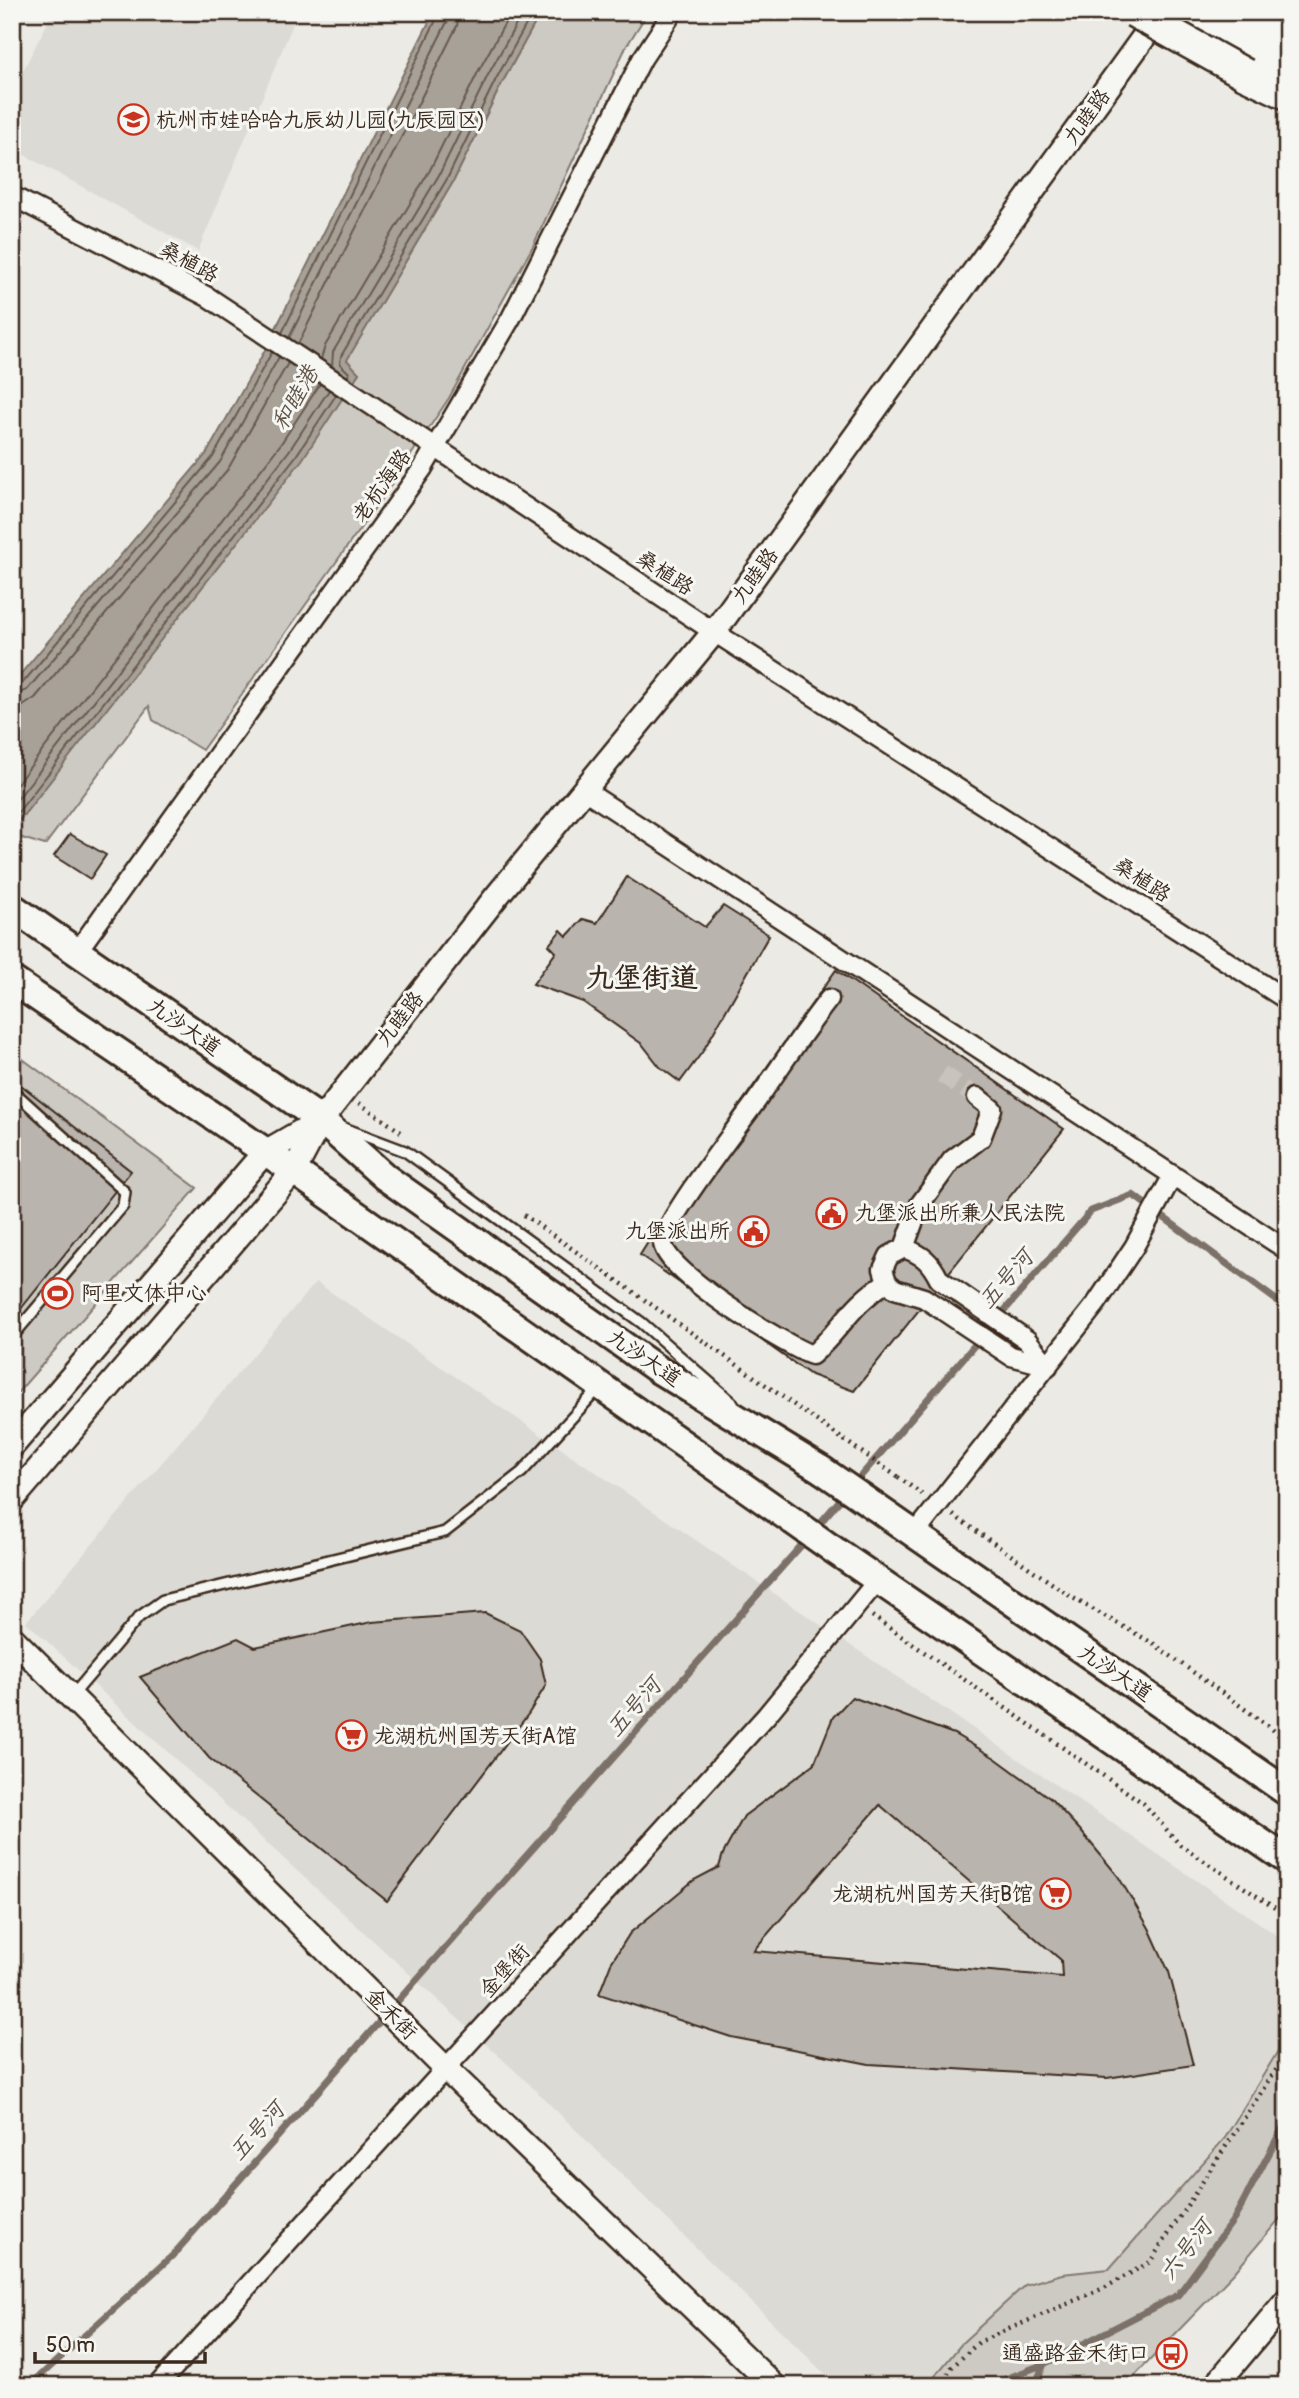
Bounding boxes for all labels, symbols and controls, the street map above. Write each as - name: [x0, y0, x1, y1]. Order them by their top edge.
- street label: 九睦路: [1058, 84, 1116, 150]
- school or university icon: 杭州市娃哈哈九辰幼儿园(九辰园区): [116, 103, 150, 137]
- place label: 杭州市娃哈哈九辰幼儿园(九辰园区): [156, 107, 485, 134]
- street label: 桑植路: [155, 235, 223, 289]
- water label: 和睦港: [265, 359, 326, 435]
- street label: 老杭海路: [347, 444, 417, 528]
- street label: 九睦路: [726, 543, 784, 609]
- street label: 桑植路: [631, 545, 699, 601]
- street label: 桑植路: [1108, 852, 1176, 908]
- district label: 九堡街道: [586, 961, 698, 996]
- street label: 九睦路: [370, 986, 430, 1052]
- street label: 九沙大道: [142, 992, 226, 1062]
- public building icon: 九堡派出所兼人民法院: [815, 1196, 849, 1230]
- place label: 九堡派出所兼人民法院: [855, 1200, 1065, 1227]
- public building icon: 九堡派出所: [736, 1214, 770, 1248]
- place label: 九堡派出所: [625, 1218, 730, 1245]
- water label: 五号河: [972, 1240, 1042, 1315]
- sports icon: 阿里文体中心: [41, 1276, 75, 1310]
- place label: 阿里文体中心: [81, 1280, 207, 1307]
- street label: 九沙大道: [602, 1323, 686, 1393]
- street label: 九沙大道: [1073, 1638, 1157, 1708]
- water label: 五号河: [600, 1668, 670, 1743]
- supermarket icon: 龙湖杭州国芳天街A馆: [334, 1719, 368, 1753]
- place label: 龙湖杭州国芳天街A馆: [374, 1723, 577, 1750]
- supermarket icon: 龙湖杭州国芳天街B馆: [1039, 1877, 1073, 1911]
- place label: 龙湖杭州国芳天街B馆: [832, 1881, 1033, 1908]
- street label: 金堡街: [474, 1939, 536, 2003]
- street label: 金禾街: [359, 1982, 423, 2046]
- water label: 五号河: [223, 2093, 294, 2166]
- water label: 六号河: [1153, 2211, 1221, 2286]
- scale bar: [35, 2321, 205, 2365]
- text: 50 m: [46, 2332, 95, 2359]
- bus stop icon: 通盛路金禾街口: [1155, 2336, 1189, 2370]
- place label: 通盛路金禾街口: [1002, 2340, 1149, 2367]

